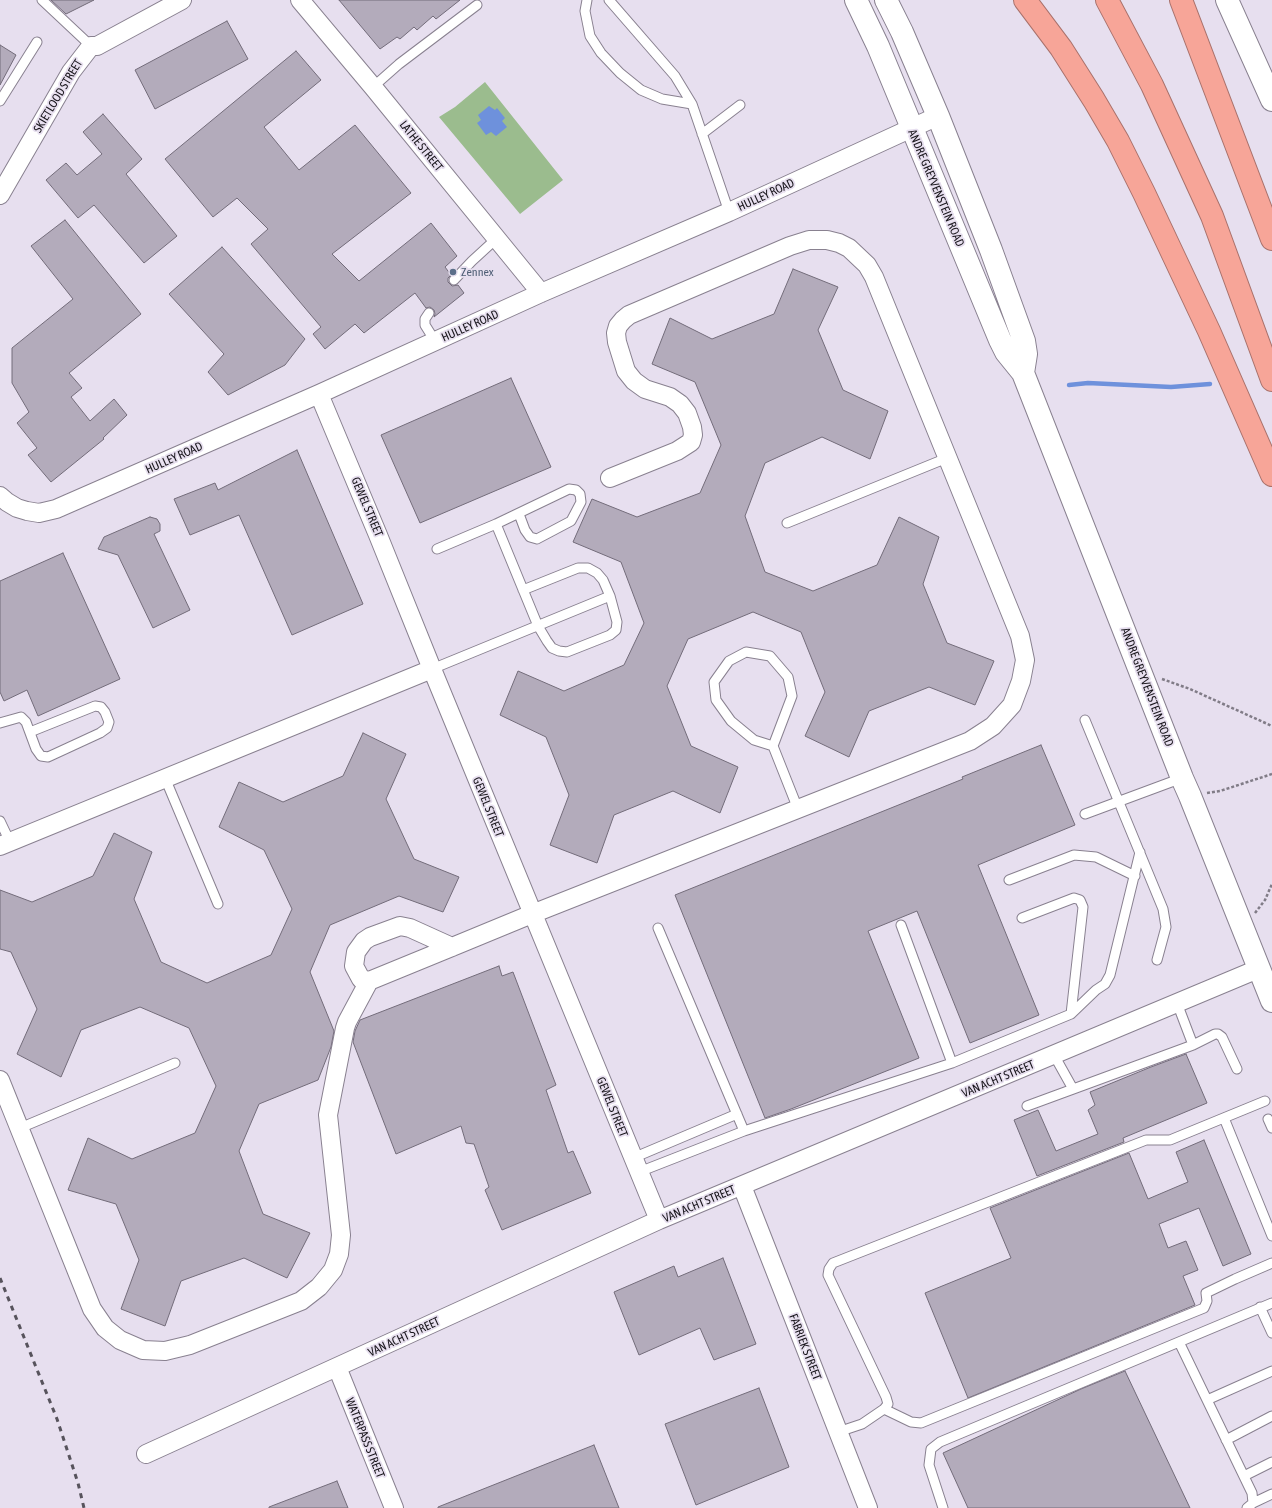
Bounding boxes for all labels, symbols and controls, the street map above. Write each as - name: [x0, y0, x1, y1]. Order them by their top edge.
- street label: SKIETLOOD STREET: [30, 57, 86, 135]
- street label: LATHE STREET: [396, 118, 446, 174]
- street label: ANDRE GREYVENSTEIN ROAD: [905, 127, 967, 249]
- street label: HULLEY ROAD: [735, 176, 797, 214]
- place label: Zennex: [461, 265, 494, 279]
- marker: Zennex: [448, 267, 458, 277]
- street label: HULLEY ROAD: [439, 307, 501, 345]
- street label: HULLEY ROAD: [143, 439, 205, 477]
- street label: GEWEL STREET: [348, 475, 386, 539]
- street label: ANDRE GREYVENSTEIN ROAD: [1118, 626, 1176, 748]
- street label: GEWEL STREET: [469, 775, 507, 839]
- street label: VAN ACHT STREET: [960, 1057, 1036, 1101]
- street label: GEWEL STREET: [593, 1075, 631, 1139]
- street label: VAN ACHT STREET: [661, 1182, 737, 1226]
- street label: FABRIEK STREET: [786, 1312, 824, 1382]
- street label: VAN ACHT STREET: [366, 1314, 442, 1360]
- street label: WATERPASS STREET: [342, 1396, 388, 1480]

